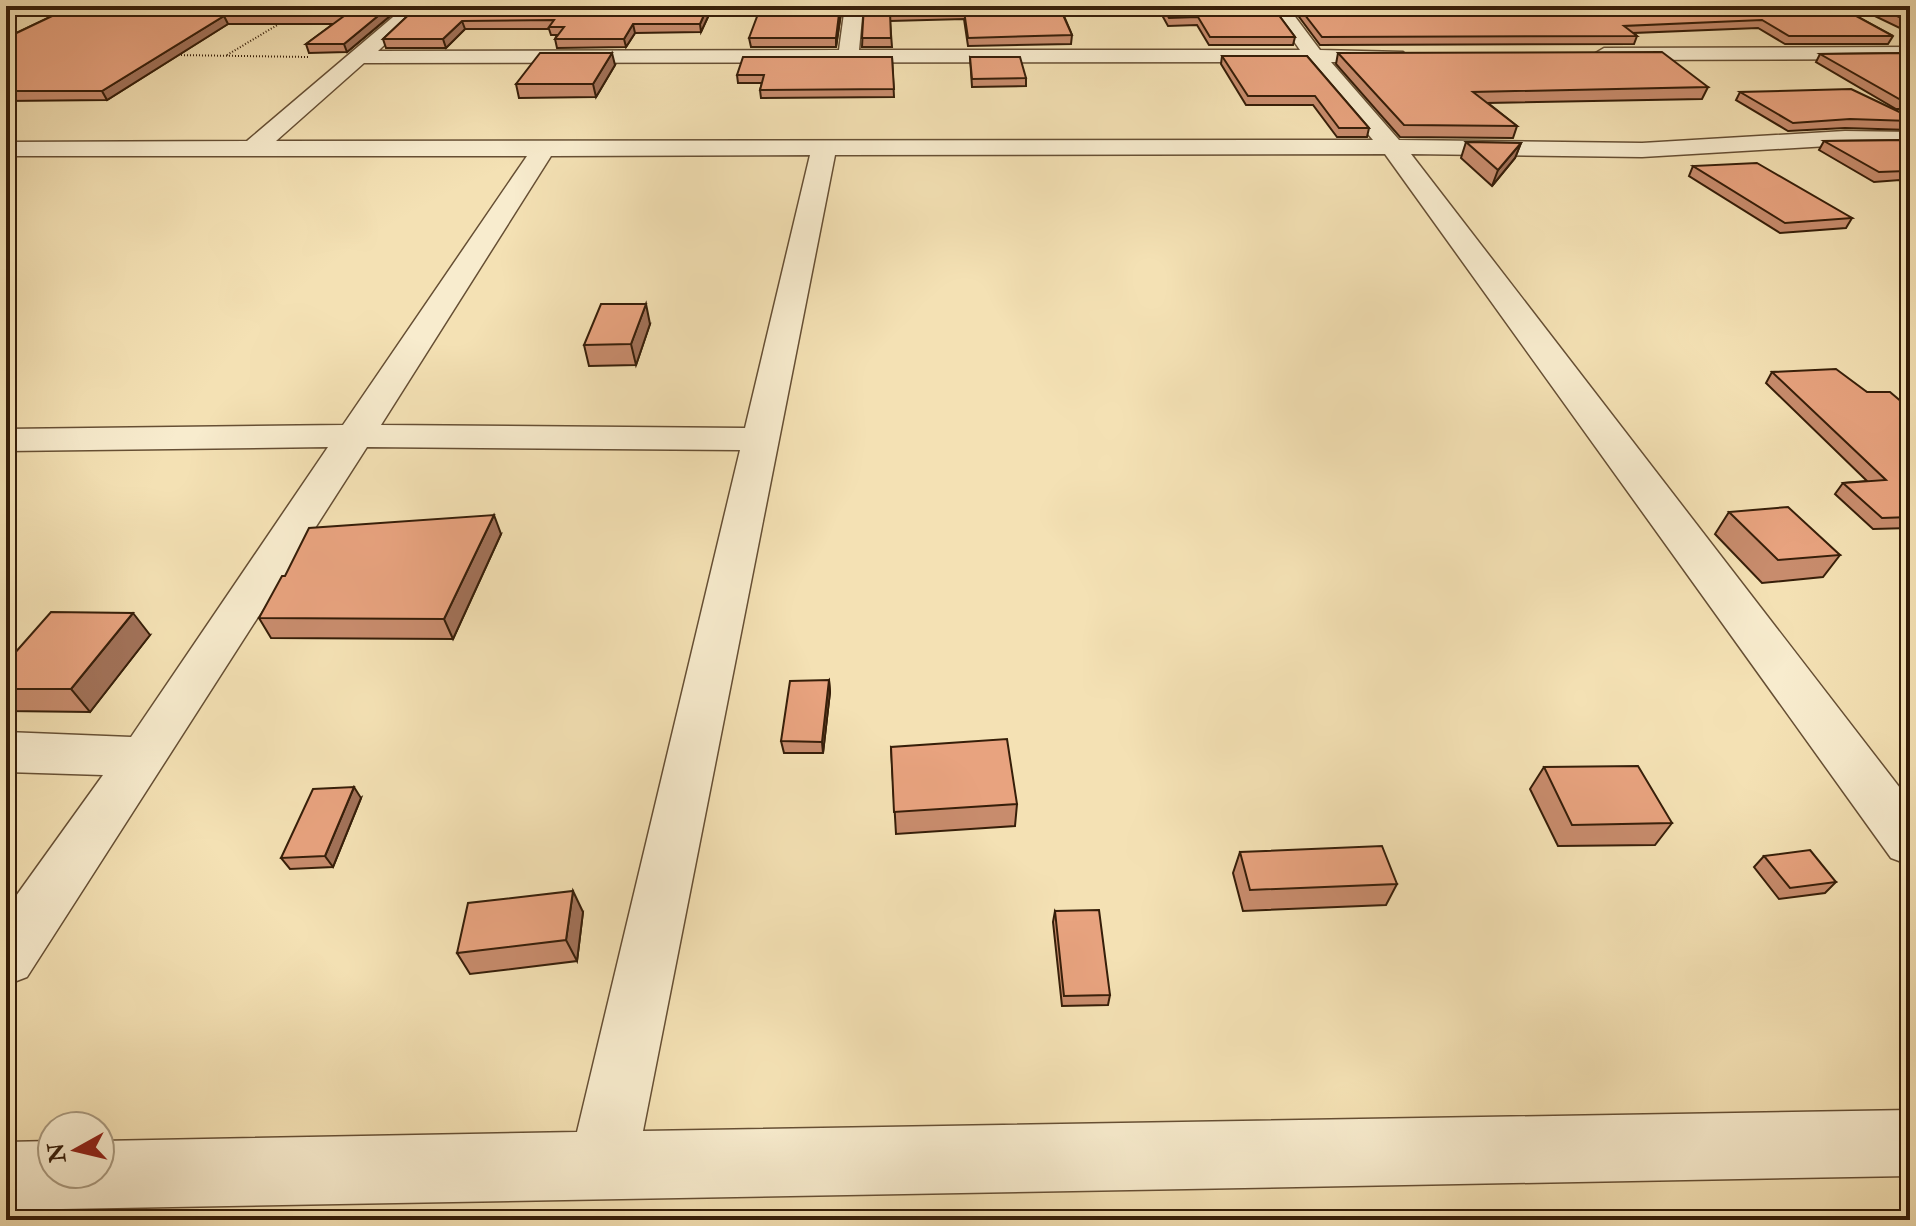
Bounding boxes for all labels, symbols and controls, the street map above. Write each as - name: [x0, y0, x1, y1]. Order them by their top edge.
- north arrow: [36, 1110, 116, 1190]
- text: N: [42, 1141, 73, 1165]

